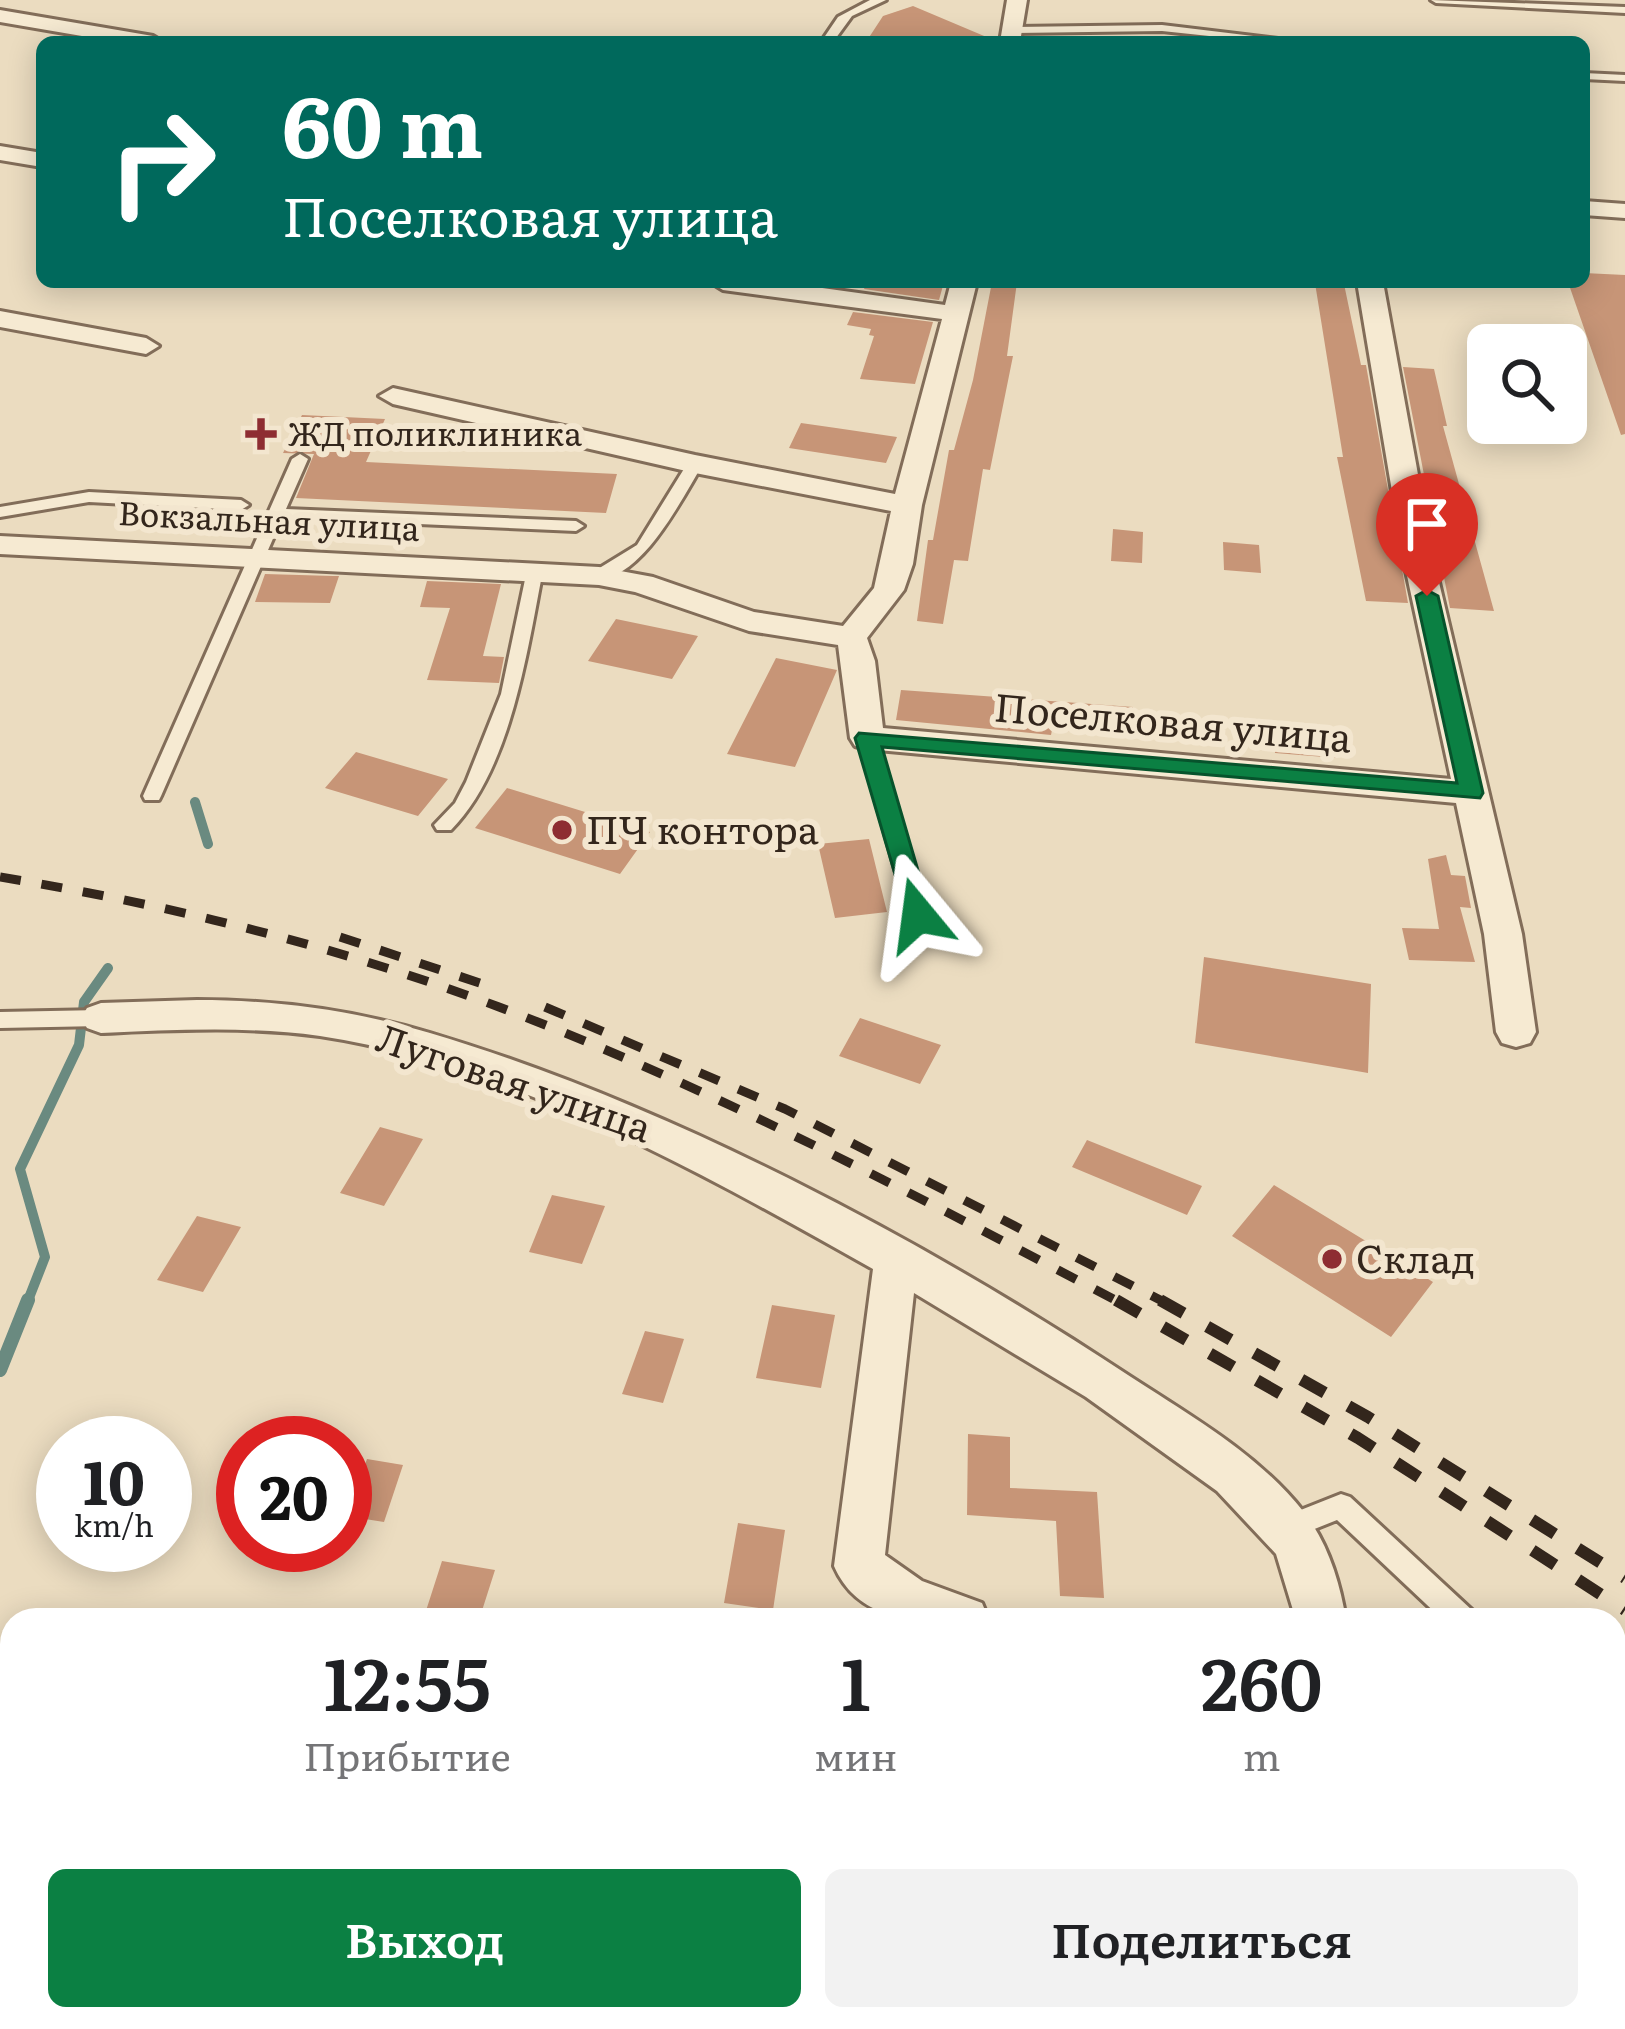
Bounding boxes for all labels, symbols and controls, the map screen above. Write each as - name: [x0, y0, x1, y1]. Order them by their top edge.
- text: 60 m: [282, 59, 483, 184]
- icon: right: [84, 84, 240, 240]
- text: Поселковая улица: [282, 173, 778, 254]
- map controls: [1467, 324, 1587, 444]
- button: search: [1467, 324, 1587, 444]
- place label: ЖД поликлиника: [288, 407, 582, 456]
- marker: ЖД поликлиника: [245, 418, 277, 450]
- pin: [1376, 473, 1478, 596]
- street label: Вокзальная улица: [117, 486, 421, 551]
- icon: arrive: [1394, 491, 1460, 557]
- street label: Поселковая улица: [992, 676, 1354, 765]
- place label: ПЧ контора: [586, 798, 819, 856]
- marker: ПЧ контора: [549, 817, 575, 843]
- position arrow: [855, 852, 981, 978]
- street label: Луговая улица: [370, 1006, 660, 1154]
- place label: Склад: [1356, 1227, 1475, 1285]
- marker: Склад: [1319, 1246, 1345, 1272]
- speed limit sign: 20: [216, 1416, 372, 1572]
- text: 10: [83, 1434, 145, 1523]
- text: km/h: [74, 1502, 154, 1546]
- text: 12:55: [323, 1626, 491, 1733]
- text: 1: [841, 1626, 871, 1733]
- text: 260: [1201, 1626, 1323, 1733]
- text: Прибытие: [303, 1725, 511, 1783]
- text: мин: [814, 1725, 897, 1783]
- text: m: [1243, 1725, 1281, 1783]
- button: Выход: [48, 1869, 801, 2007]
- button: Поделиться: [825, 1869, 1578, 2007]

